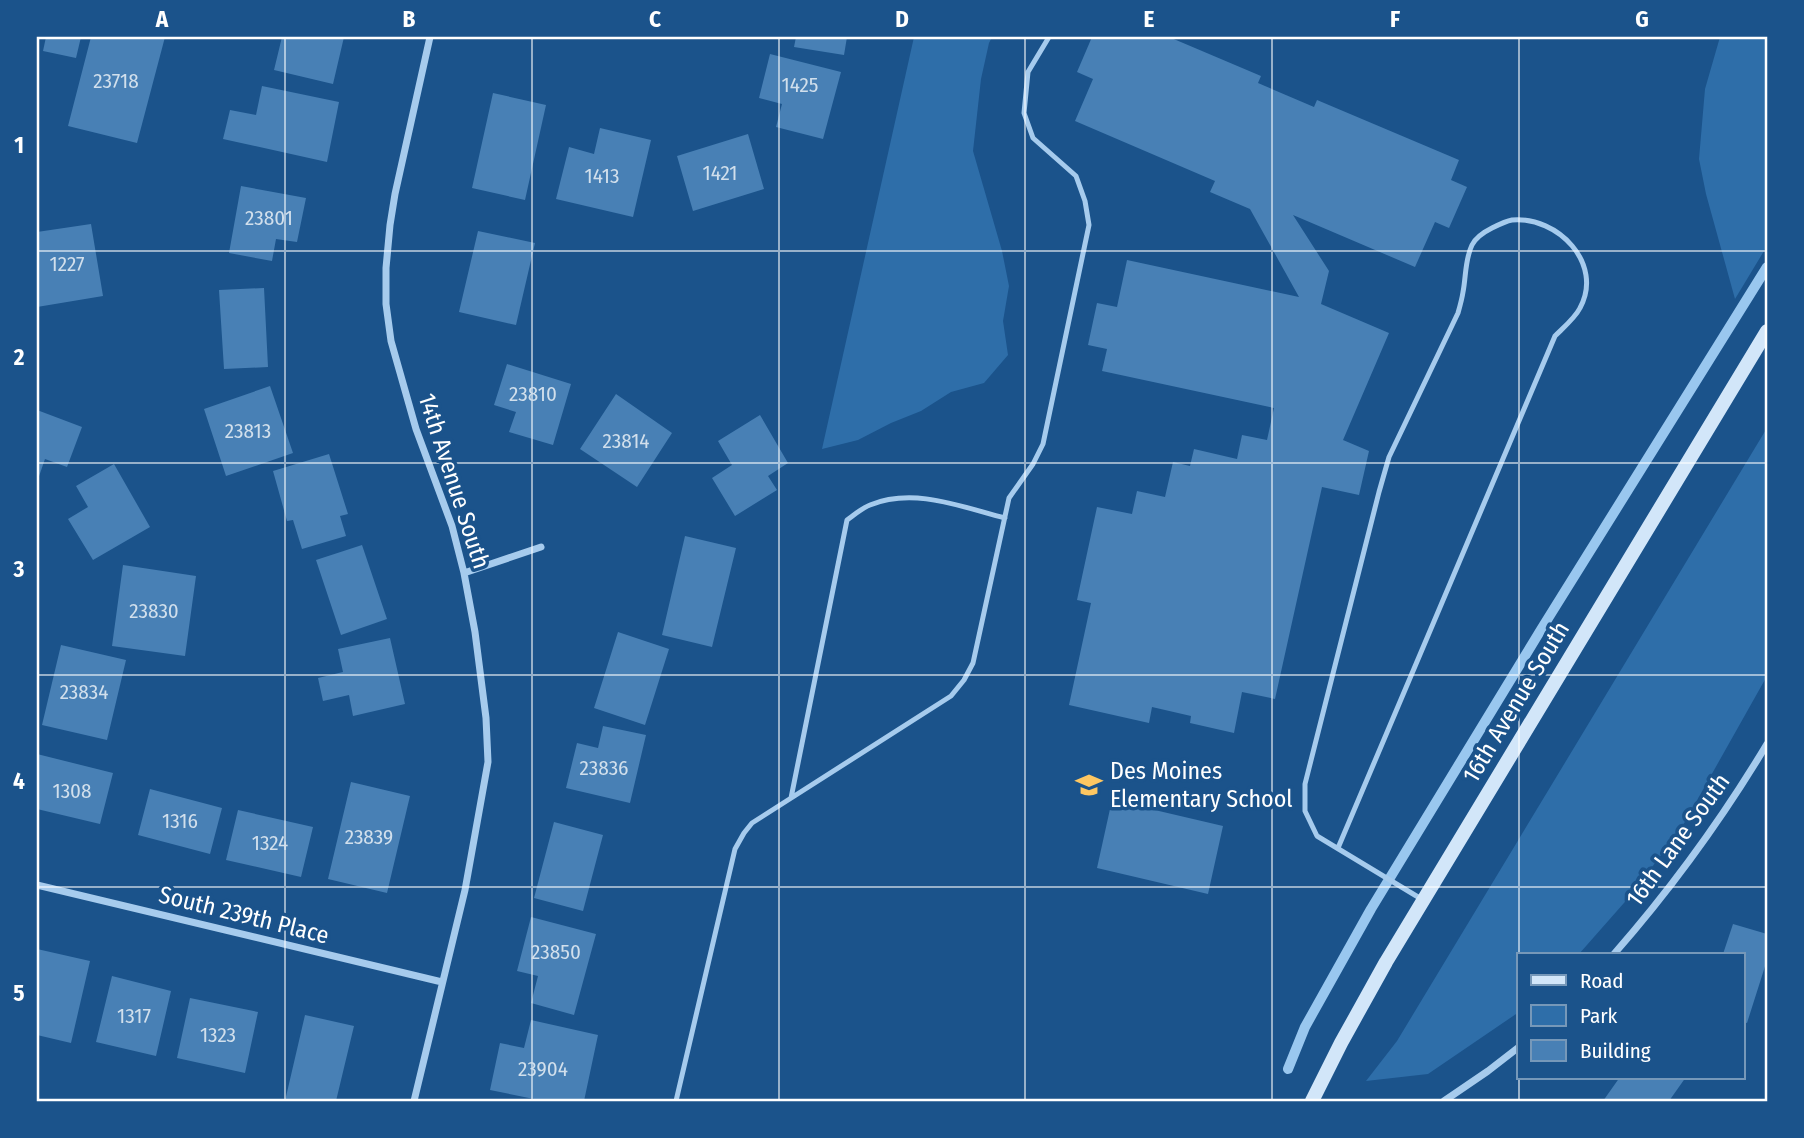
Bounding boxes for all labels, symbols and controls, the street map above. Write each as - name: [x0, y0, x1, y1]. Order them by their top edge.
- text: A: [155, 5, 169, 33]
- text: B: [403, 5, 416, 33]
- text: C: [649, 5, 661, 33]
- text: D: [895, 5, 909, 33]
- text: E: [1144, 5, 1155, 33]
- text: F: [1390, 5, 1400, 33]
- text: G: [1635, 5, 1649, 33]
- house number: 23718: [93, 68, 139, 94]
- house number: 1425: [782, 72, 818, 98]
- text: 1: [14, 131, 24, 159]
- house number: 1421: [702, 160, 738, 186]
- house number: 1413: [585, 163, 619, 189]
- house number: 23801: [245, 205, 293, 231]
- house number: 1227: [49, 251, 85, 277]
- text: 2: [13, 343, 25, 371]
- house number: 23810: [509, 381, 557, 407]
- street label: 14th Avenue South: [412, 390, 496, 572]
- house number: 23813: [225, 418, 271, 444]
- house number: 23814: [602, 428, 650, 454]
- text: 3: [13, 555, 25, 583]
- house number: 23830: [129, 598, 179, 624]
- street label: 16th Avenue South: [1457, 616, 1575, 788]
- house number: 23834: [60, 679, 108, 705]
- house number: 23836: [579, 755, 629, 781]
- place label: Des Moines Elementary School: [1110, 757, 1293, 813]
- text: 4: [13, 767, 25, 795]
- street label: 16th Lane South: [1620, 768, 1736, 912]
- school or university icon: Des Moines Elementary School: [1074, 770, 1104, 800]
- house number: 1308: [52, 778, 92, 804]
- house number: 1316: [162, 808, 198, 834]
- house number: 23839: [345, 824, 393, 850]
- house number: 1324: [252, 830, 288, 856]
- street label: South 239th Place: [156, 880, 332, 950]
- house number: 23850: [531, 939, 581, 965]
- legend: [1517, 953, 1744, 1078]
- text: Road: [1580, 968, 1624, 994]
- text: 5: [13, 979, 25, 1007]
- house number: 1317: [117, 1003, 151, 1029]
- text: Park: [1580, 1003, 1618, 1029]
- house number: 1323: [200, 1022, 236, 1048]
- text: Building: [1580, 1038, 1651, 1064]
- house number: 23904: [518, 1056, 568, 1082]

